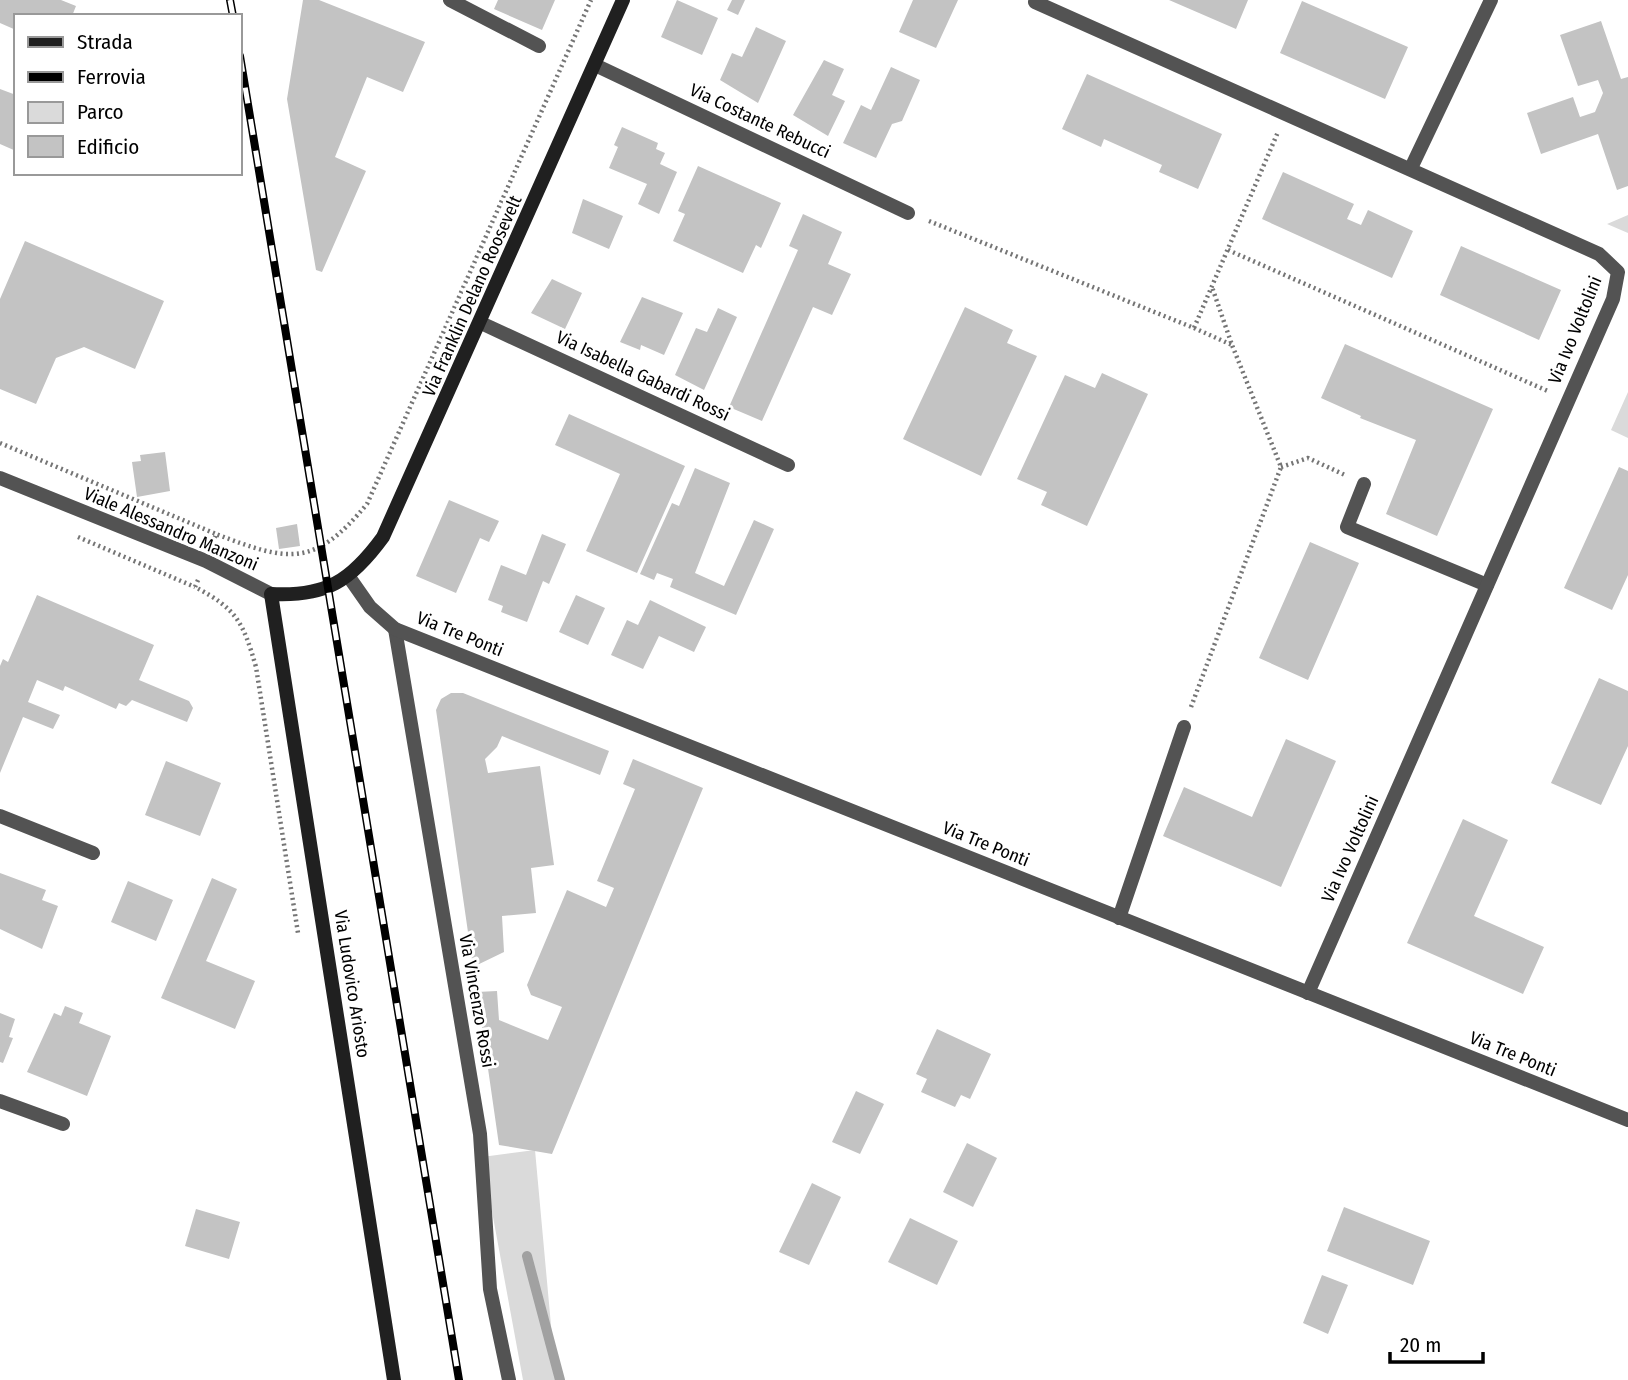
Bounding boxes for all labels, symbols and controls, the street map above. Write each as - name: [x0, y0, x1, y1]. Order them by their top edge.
- legend: [14, 14, 242, 175]
- text: Strada: [77, 29, 133, 55]
- text: Ferrovia: [77, 64, 146, 90]
- street label: Via Costante Rebucci: [686, 79, 834, 163]
- text: Parco: [77, 99, 124, 125]
- text: Edificio: [77, 134, 139, 160]
- street label: Via Franklin Delano Roosevelt: [418, 192, 526, 400]
- street label: Via Ivo Voltolini: [1543, 273, 1607, 387]
- street label: Via Isabella Gabardi Rossi: [553, 326, 733, 426]
- street label: Viale Alessandro Manzoni: [81, 482, 261, 576]
- street label: Via Tre Ponti: [413, 607, 507, 661]
- street label: Via Ivo Voltolini: [1317, 792, 1383, 906]
- street label: Via Tre Ponti: [939, 817, 1033, 871]
- street label: Via Ludovico Ariosto: [329, 909, 375, 1059]
- street label: Via Vincenzo Rossi: [454, 933, 500, 1069]
- street label: Via Tre Ponti: [1466, 1027, 1560, 1081]
- scale bar: [1390, 1320, 1483, 1364]
- text: 20 m: [1400, 1332, 1441, 1358]

